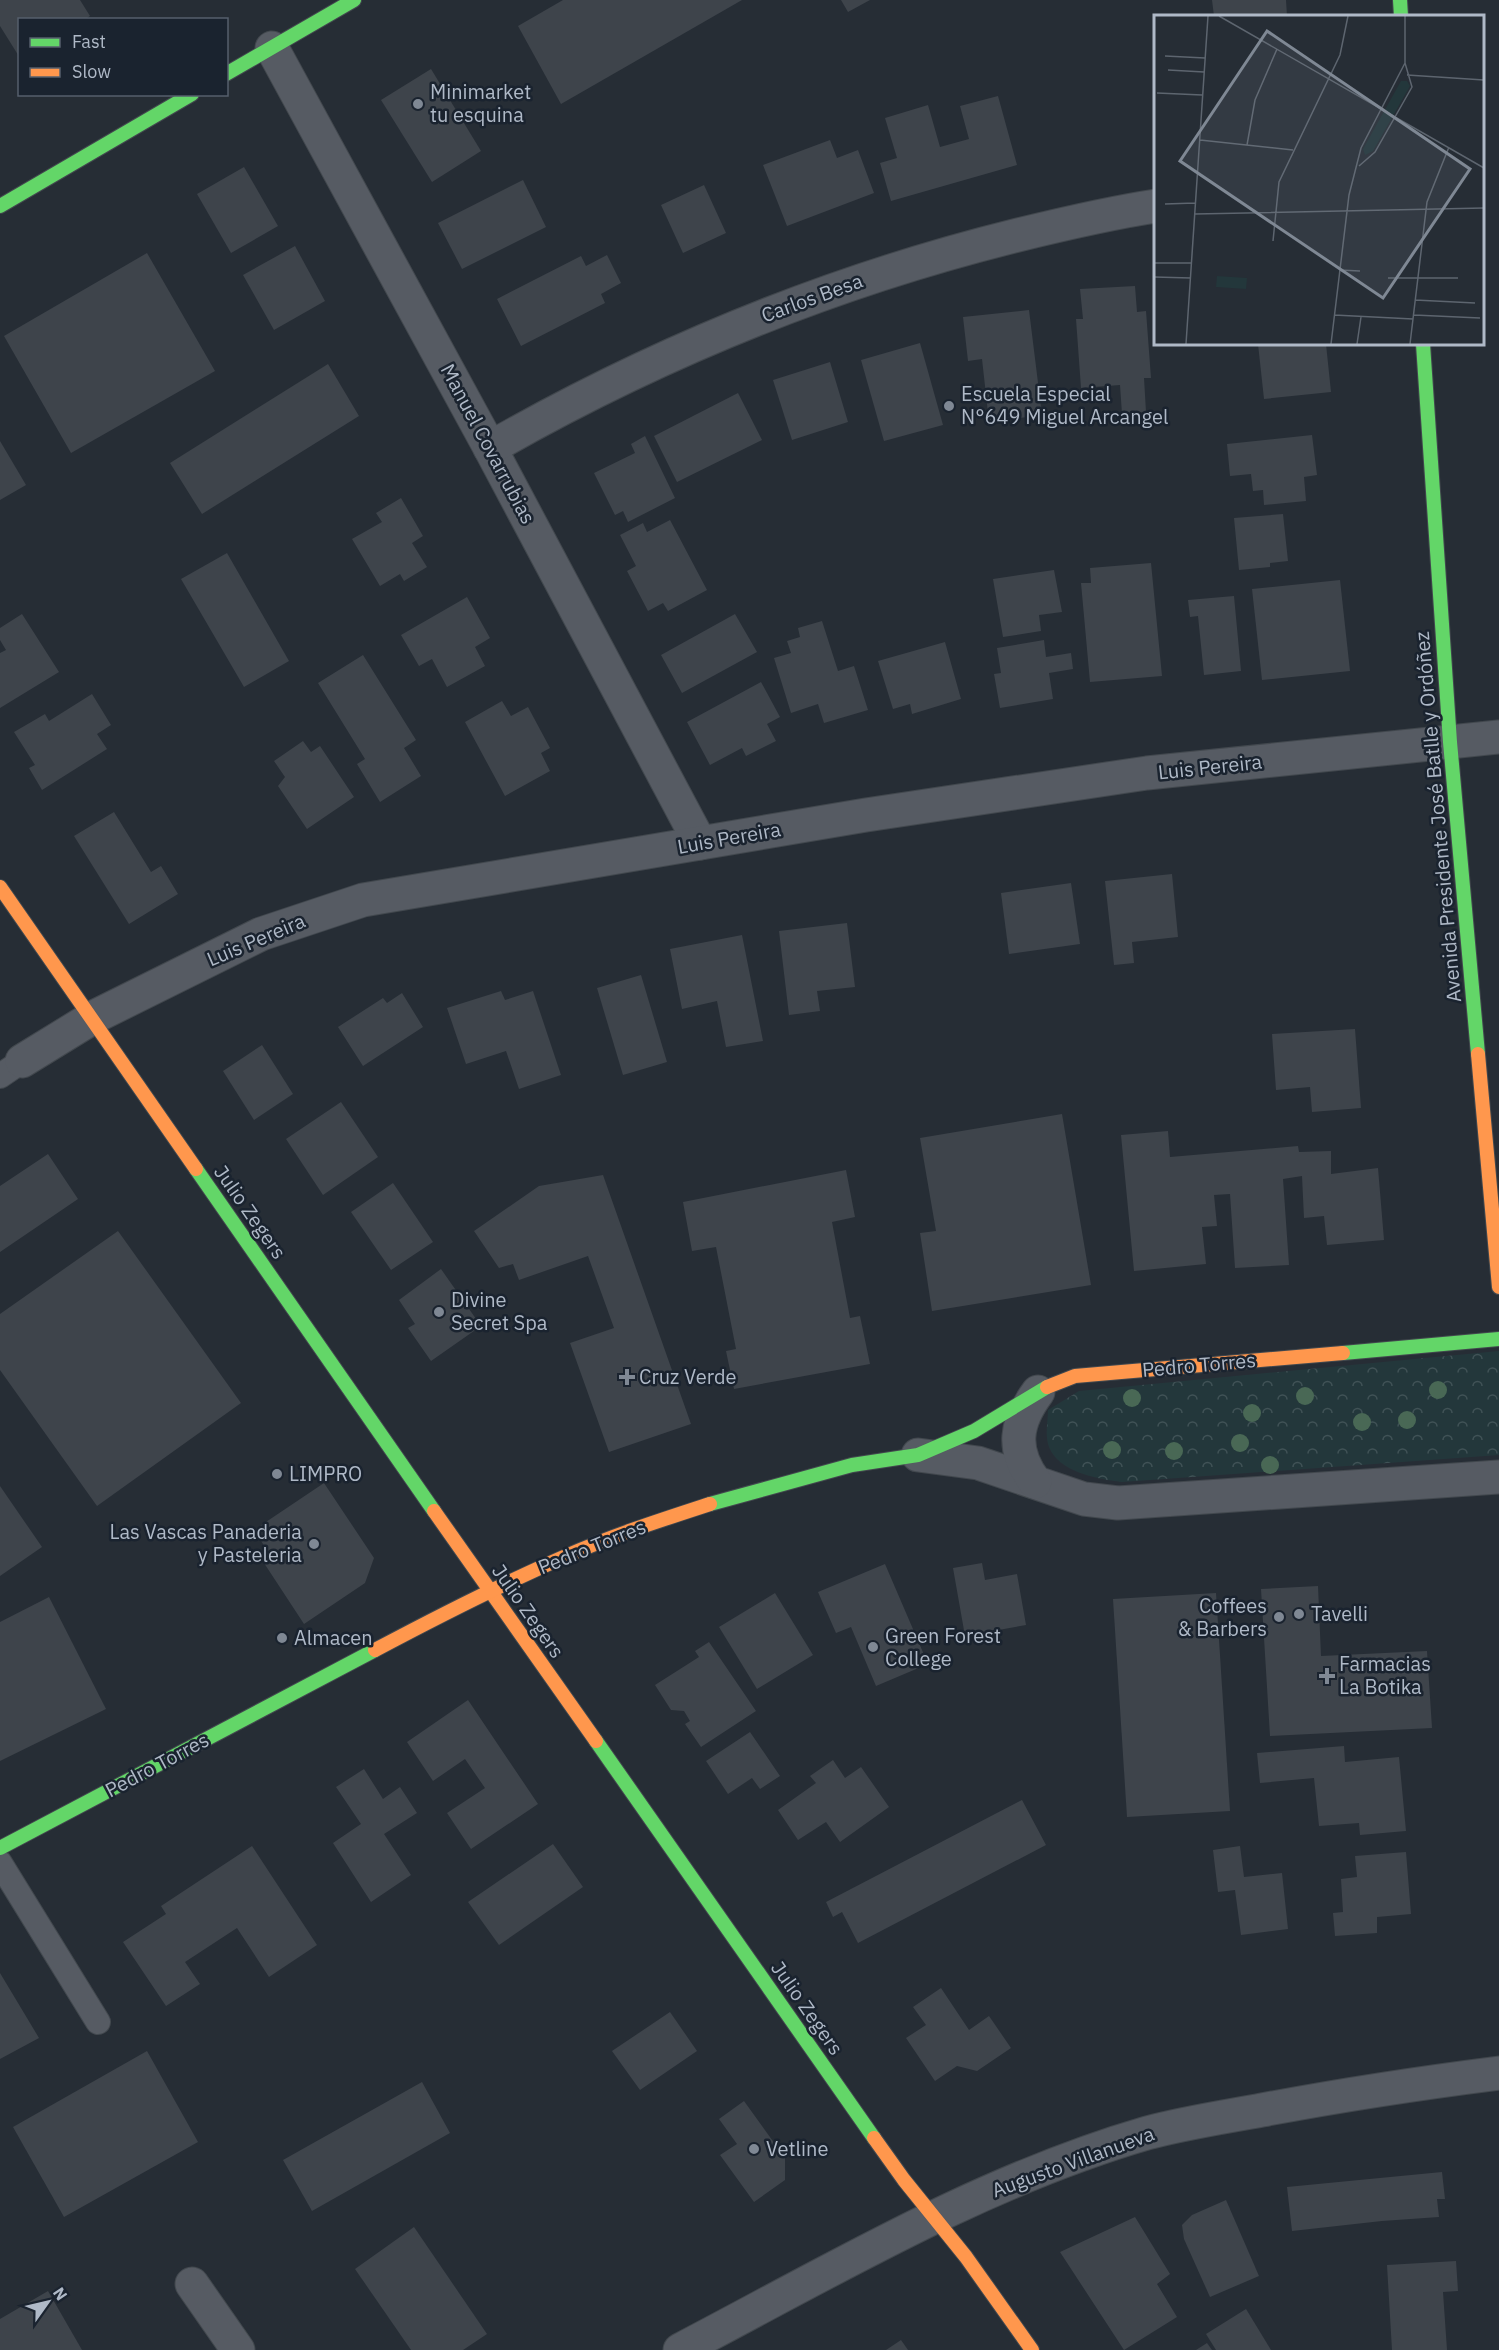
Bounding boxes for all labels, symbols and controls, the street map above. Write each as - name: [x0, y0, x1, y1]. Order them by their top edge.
- inset map: [1154, 15, 1484, 345]
- legend: [18, 18, 228, 96]
- text: Fast: [72, 30, 106, 53]
- text: Slow: [72, 60, 111, 83]
- place label: Minimarket tu esquina: [430, 78, 531, 128]
- marker: Minimarket tu esquina: [411, 97, 425, 111]
- street label: Carlos Besa: [757, 267, 867, 328]
- street label: Manuel Covarrubias: [435, 359, 542, 529]
- place label: Escuela Especial N°649 Miguel Arcangel: [961, 380, 1168, 430]
- marker: Escuela Especial N°649 Miguel Arcangel: [942, 399, 956, 413]
- street label: Avenida Presidente José Batlle y Ordóñez: [1408, 630, 1467, 1004]
- street label: Luis Pereira: [1157, 748, 1264, 785]
- street label: Luis Pereira: [675, 815, 783, 860]
- street label: Luis Pereira: [202, 907, 309, 972]
- street label: Julio Zegers: [208, 1159, 293, 1264]
- place label: Divine Secret Spa: [451, 1286, 548, 1336]
- marker: Divine Secret Spa: [432, 1305, 446, 1319]
- street label: Pedro Torres: [1141, 1346, 1257, 1383]
- place label: Cruz Verde: [639, 1363, 736, 1390]
- marker: Cruz Verde: [620, 1370, 634, 1384]
- place label: LIMPRO: [289, 1460, 362, 1487]
- marker: LIMPRO: [270, 1467, 284, 1481]
- street label: Pedro Torres: [534, 1513, 650, 1580]
- place label: Las Vascas Panaderia y Pasteleria: [109, 1518, 302, 1568]
- marker: Las Vascas Panaderia y Pasteleria: [307, 1537, 321, 1551]
- street label: Julio Zegers: [486, 1558, 571, 1663]
- place label: Coffees & Barbers: [1178, 1592, 1267, 1642]
- place label: Tavelli: [1311, 1600, 1368, 1627]
- marker: Tavelli: [1292, 1607, 1306, 1621]
- marker: Coffees & Barbers: [1272, 1610, 1286, 1624]
- place label: Green Forest College: [885, 1622, 1001, 1672]
- place label: Almacen: [294, 1624, 373, 1651]
- marker: Almacen: [275, 1631, 289, 1645]
- marker: Green Forest College: [866, 1640, 880, 1654]
- place label: Farmacias La Botika: [1339, 1650, 1431, 1700]
- marker: Farmacias La Botika: [1320, 1669, 1334, 1683]
- street label: Pedro Torres: [100, 1726, 213, 1803]
- street label: Julio Zegers: [765, 1955, 850, 2060]
- street label: Augusto Villanueva: [988, 2119, 1158, 2203]
- place label: Vetline: [766, 2135, 828, 2162]
- marker: Vetline: [747, 2142, 761, 2156]
- north arrow: [18, 2272, 78, 2332]
- text: N: [49, 2283, 72, 2304]

